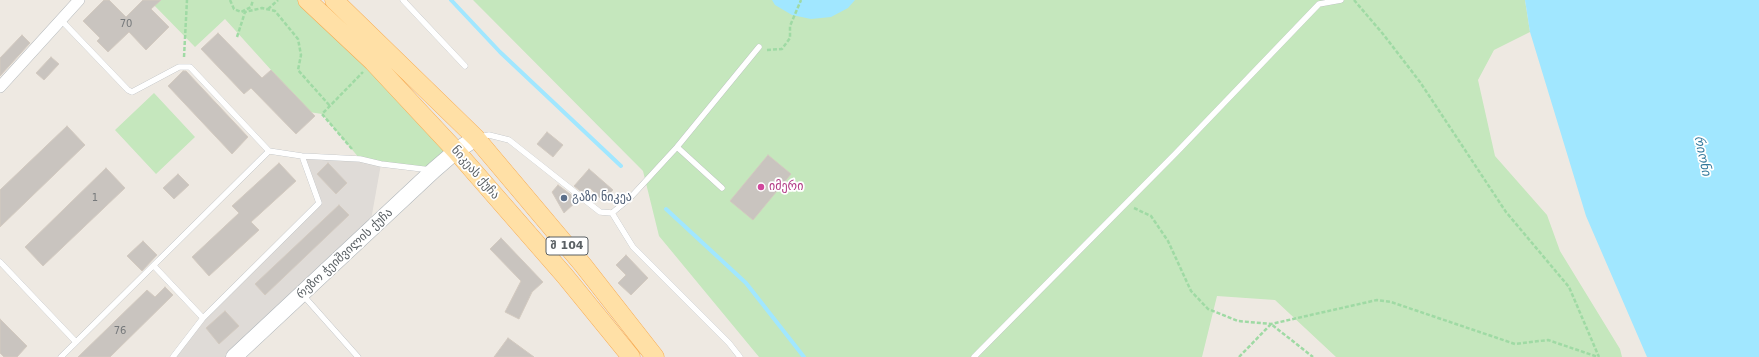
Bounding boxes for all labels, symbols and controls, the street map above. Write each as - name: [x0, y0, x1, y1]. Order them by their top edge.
- house number: 70: [120, 18, 132, 30]
- water label: რიონი: [1690, 134, 1714, 178]
- street label: ნიკეას ქუჩა: [448, 143, 502, 203]
- place label: იმერი: [769, 180, 803, 194]
- marker: იმერი: [756, 182, 766, 192]
- place label: გაზი ნიკეა: [572, 191, 632, 205]
- house number: 1: [92, 192, 98, 204]
- marker: გაზი ნიკეა: [559, 193, 569, 203]
- street label: რეზო ჭეიშვილის ქუჩა: [294, 206, 396, 302]
- road number: შ 104: [546, 237, 588, 255]
- house number: 76: [114, 325, 126, 337]

